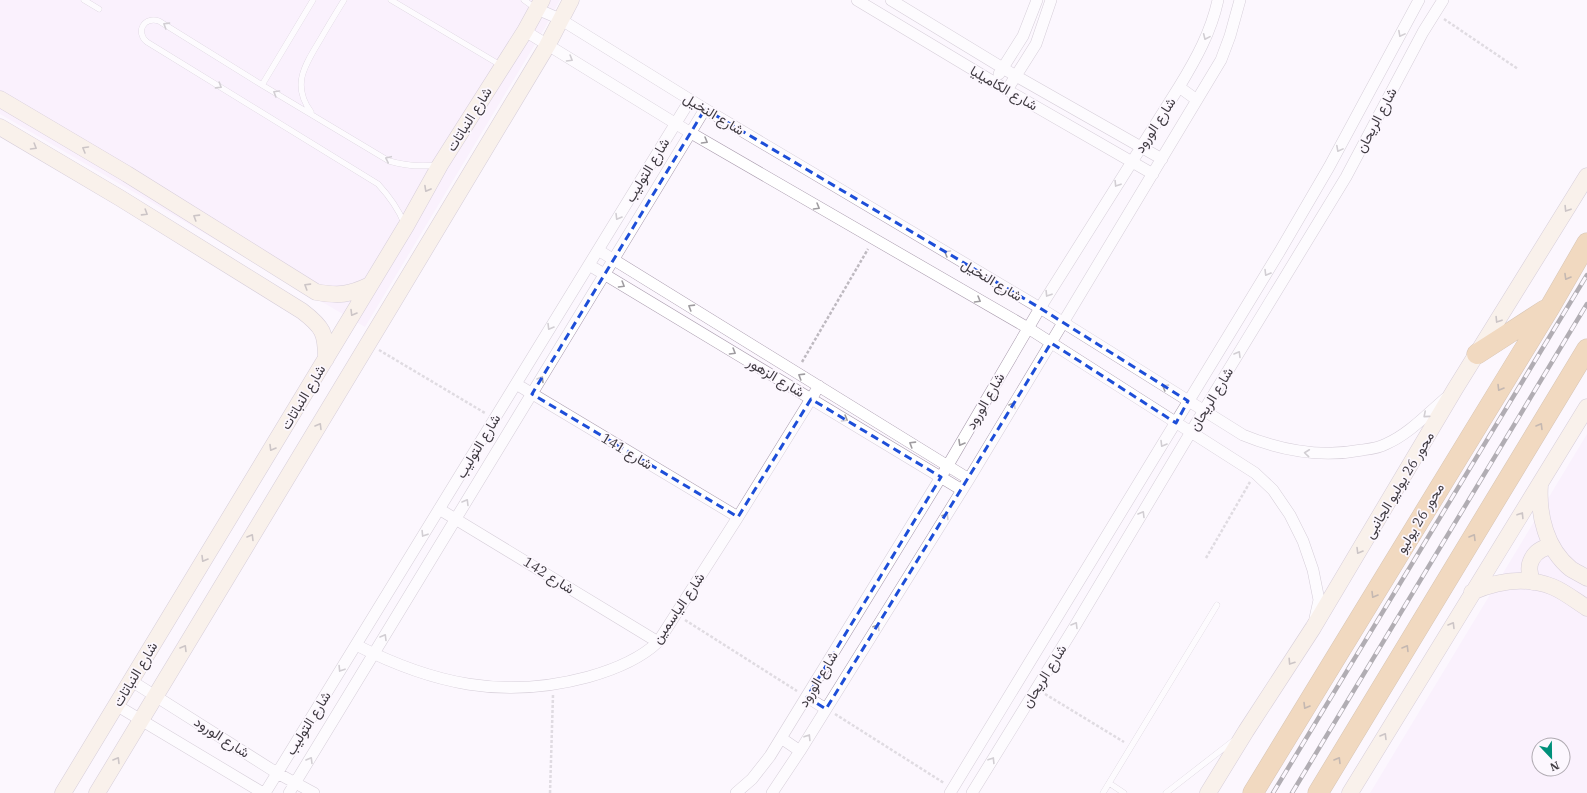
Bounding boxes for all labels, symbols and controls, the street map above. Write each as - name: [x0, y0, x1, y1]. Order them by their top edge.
- one-way arrow: [163, 22, 170, 30]
- one-way arrow: [1398, 30, 1406, 37]
- one-way arrow: [1203, 33, 1211, 41]
- one-way arrow: [566, 55, 573, 62]
- street label: شارع الكاميليا: [966, 61, 1041, 116]
- one-way arrow: [215, 81, 222, 89]
- street label: شارع النباتات: [442, 84, 498, 156]
- street label: شارع الريحان: [1351, 84, 1402, 157]
- street label: شارع النخيل: [679, 89, 748, 141]
- one-way arrow: [273, 91, 280, 98]
- street label: شارع الورود: [1130, 94, 1181, 157]
- street label: شارع التوليب: [621, 134, 675, 207]
- one-way arrow: [701, 137, 708, 144]
- one-way arrow: [30, 142, 37, 149]
- one-way arrow: [1337, 145, 1344, 152]
- one-way arrow: [82, 147, 89, 154]
- one-way arrow: [385, 156, 392, 164]
- one-way arrow: [1115, 180, 1122, 187]
- one-way arrow: [424, 185, 431, 192]
- one-way arrow: [813, 202, 820, 209]
- one-way arrow: [1564, 205, 1571, 212]
- one-way arrow: [141, 209, 148, 216]
- one-way arrow: [616, 213, 623, 220]
- one-way arrow: [193, 214, 200, 222]
- one-way arrow: [944, 250, 951, 257]
- street label: شارع النخيل: [957, 255, 1026, 307]
- one-way arrow: [1264, 269, 1271, 276]
- one-way arrow: [1565, 273, 1572, 280]
- one-way arrow: [618, 280, 625, 288]
- one-way arrow: [304, 283, 311, 290]
- one-way arrow: [1046, 290, 1053, 297]
- one-way arrow: [974, 295, 981, 302]
- one-way arrow: [688, 304, 695, 312]
- one-way arrow: [351, 309, 358, 316]
- one-way arrow: [1496, 315, 1503, 322]
- one-way arrow: [548, 323, 555, 330]
- one-way arrow: [729, 347, 736, 355]
- one-way arrow: [1233, 351, 1240, 358]
- street label: شارع الزهور: [742, 352, 808, 403]
- street label: شارع النباتات: [277, 361, 331, 434]
- street label: شارع الريحان: [1185, 364, 1239, 435]
- street label: شارع الورود: [962, 369, 1010, 434]
- one-way arrow: [798, 373, 805, 380]
- one-way arrow: [537, 376, 544, 383]
- one-way arrow: [1162, 384, 1169, 391]
- one-way arrow: [1497, 384, 1505, 391]
- one-way arrow: [1009, 402, 1016, 409]
- street label: شارع التوليب: [452, 410, 506, 483]
- one-way arrow: [1423, 410, 1431, 418]
- one-way arrow: [841, 414, 848, 422]
- one-way arrow: [314, 423, 321, 430]
- one-way arrow: [1536, 423, 1543, 430]
- street label: شارع 141: [597, 429, 656, 475]
- street label: محور 26 يوليو الجانبى: [1360, 429, 1438, 541]
- one-way arrow: [959, 439, 966, 446]
- one-way arrow: [1160, 440, 1167, 447]
- one-way arrow: [909, 442, 916, 449]
- one-way arrow: [269, 444, 276, 451]
- one-way arrow: [1304, 449, 1310, 458]
- street label: محور 26 يوليو: [1393, 480, 1447, 556]
- one-way arrow: [462, 499, 469, 506]
- one-way arrow: [1137, 511, 1144, 518]
- one-way arrow: [1516, 512, 1524, 519]
- one-way arrow: [941, 513, 949, 520]
- one-way arrow: [421, 530, 429, 537]
- one-way arrow: [247, 534, 254, 541]
- one-way arrow: [1468, 534, 1475, 541]
- one-way arrow: [1357, 547, 1364, 554]
- street label: شارع 142: [519, 552, 578, 599]
- one-way arrow: [201, 555, 209, 562]
- street label: شارع الياسمين: [648, 569, 710, 648]
- one-way arrow: [1371, 591, 1378, 598]
- one-way arrow: [1071, 622, 1078, 629]
- one-way arrow: [1447, 622, 1455, 629]
- one-way arrow: [872, 624, 880, 631]
- one-way arrow: [380, 634, 387, 641]
- street label: شارع النباتات: [109, 638, 163, 711]
- street label: شارع الريحان: [1018, 641, 1072, 712]
- one-way arrow: [179, 645, 186, 652]
- one-way arrow: [1401, 645, 1408, 652]
- street label: شارع الورود: [794, 648, 844, 711]
- one-way arrow: [1289, 658, 1296, 665]
- one-way arrow: [339, 665, 346, 672]
- street label: شارع التوليب: [281, 688, 336, 759]
- one-way arrow: [1304, 701, 1311, 708]
- street label: شارع الورود: [190, 712, 253, 763]
- one-way arrow: [1380, 733, 1387, 740]
- one-way arrow: [804, 734, 811, 741]
- north arrow: [1531, 737, 1571, 777]
- one-way arrow: [113, 757, 120, 764]
- one-way arrow: [305, 757, 312, 764]
- one-way arrow: [988, 757, 995, 764]
- one-way arrow: [1334, 757, 1341, 764]
- text: N: [1548, 758, 1561, 775]

